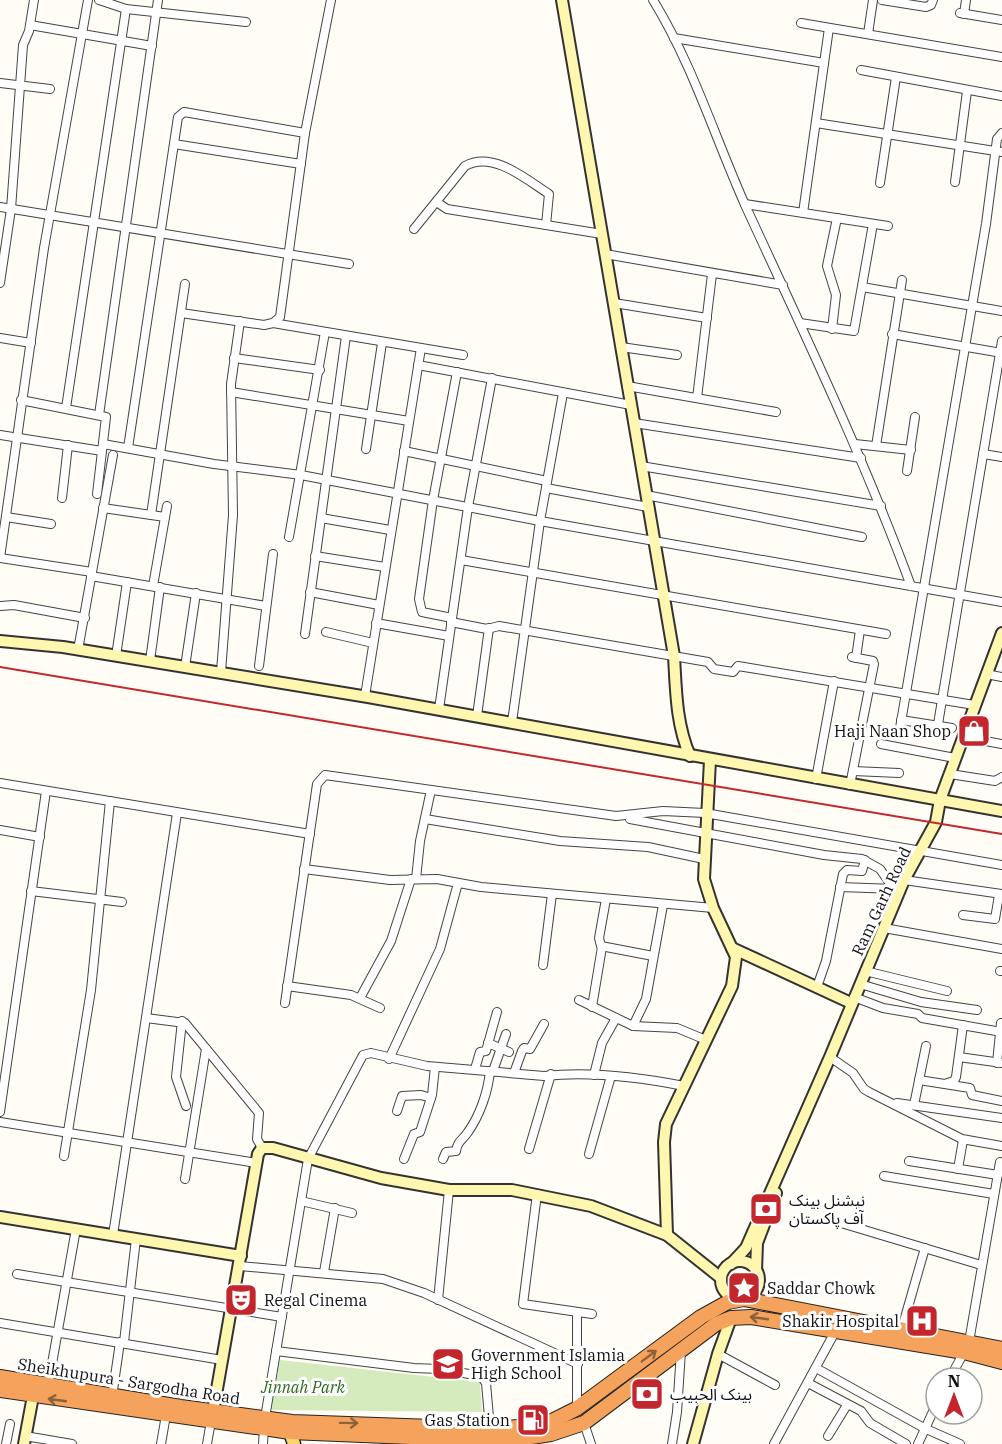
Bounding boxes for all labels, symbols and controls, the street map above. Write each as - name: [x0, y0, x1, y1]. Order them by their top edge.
- shop icon: Haji Naan Shop: [956, 713, 992, 749]
- place label: Haji Naan Shop: [834, 721, 951, 741]
- street label: Ram Garh Road: [847, 843, 915, 959]
- place label: نیشنل بینک آف پاکستان: [789, 1190, 865, 1229]
- bank icon: نیشنل بینک آف پاکستان: [748, 1191, 784, 1227]
- place icon: Saddar Chowk: [726, 1270, 762, 1306]
- place label: Saddar Chowk: [767, 1278, 876, 1298]
- theatre icon: Regal Cinema: [223, 1282, 259, 1318]
- place label: Regal Cinema: [264, 1290, 367, 1310]
- hospital icon: Shakir Hospital: [904, 1303, 940, 1339]
- place label: Shakir Hospital: [782, 1311, 899, 1331]
- one-way arrow: [749, 1312, 769, 1323]
- place label: Government Islamia High School: [471, 1345, 625, 1383]
- school or university icon: Government Islamia High School: [430, 1346, 466, 1382]
- one-way arrow: [640, 1350, 656, 1362]
- street label: Sheikhupura - Sargodha Road: [16, 1354, 242, 1409]
- north arrow: [924, 1366, 984, 1426]
- text: N: [948, 1371, 960, 1391]
- bank icon: بينک الحبيب: [629, 1376, 665, 1412]
- park label: Jinnah Park: [260, 1377, 346, 1397]
- place label: بينک الحبيب: [670, 1384, 752, 1404]
- one-way arrow: [47, 1394, 67, 1405]
- fuel station icon: Gas Station: [515, 1402, 551, 1438]
- place label: Gas Station: [424, 1410, 510, 1430]
- one-way arrow: [338, 1417, 358, 1429]

